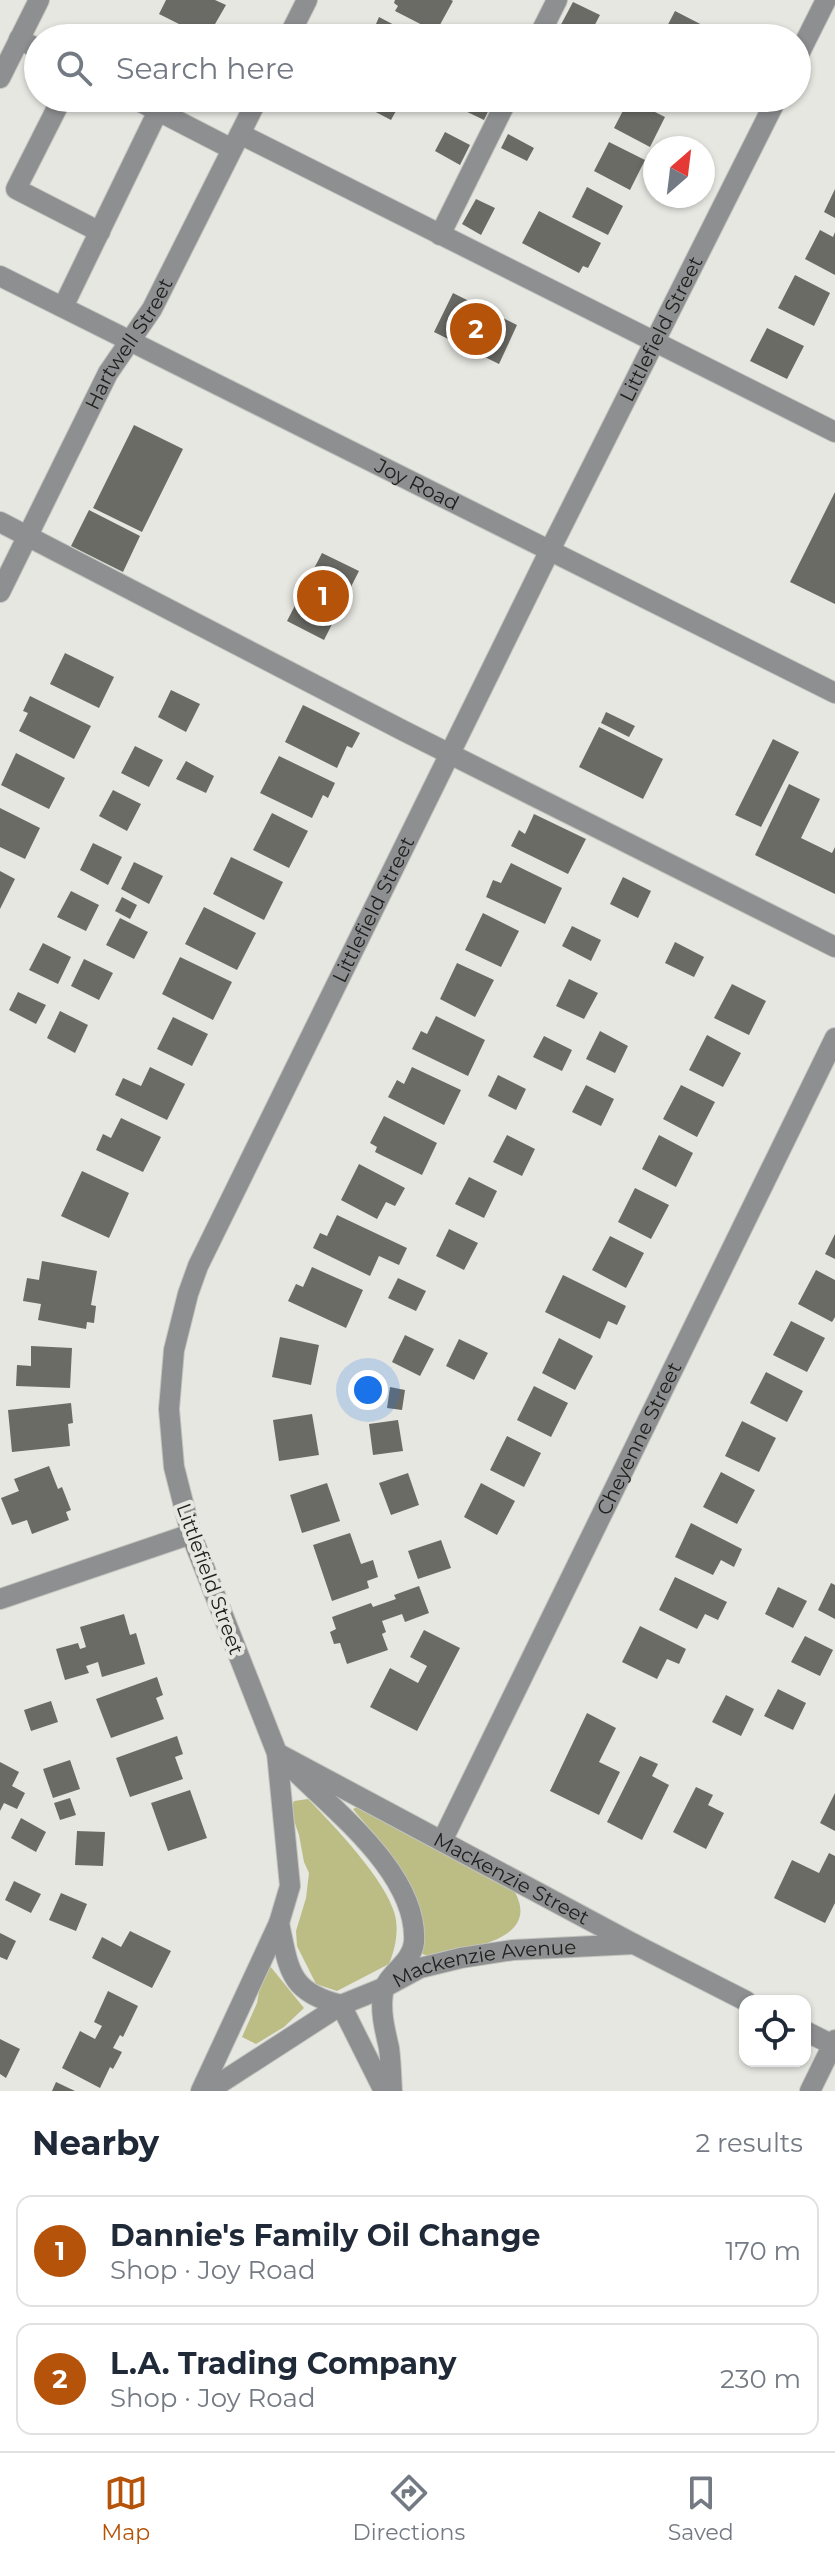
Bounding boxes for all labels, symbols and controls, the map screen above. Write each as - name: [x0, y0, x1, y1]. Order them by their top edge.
- search box: [24, 24, 811, 112]
- icon: search: [52, 46, 96, 90]
- text: Search here: [116, 50, 294, 87]
- north arrow: [643, 136, 715, 208]
- street label: Littlefield Street: [615, 252, 708, 406]
- street label: Hartwell Street: [80, 274, 178, 414]
- pin: 2: [450, 299, 502, 359]
- street label: Joy Road: [370, 453, 463, 515]
- pin: 1: [297, 566, 349, 626]
- street label: Littlefield Street: [327, 833, 419, 986]
- street label: Cheyenne Street: [591, 1358, 686, 1519]
- your location: [348, 1370, 388, 1410]
- street label: Littlefield Street: [171, 1500, 249, 1658]
- street label: Mackenzie Street: [430, 1827, 593, 1930]
- street label: Mackenzie Avenue: [388, 1935, 577, 1993]
- map controls: [739, 1995, 811, 2067]
- button: locate: [739, 1995, 811, 2067]
- text: Nearby: [32, 2122, 159, 2164]
- text: 2 results: [695, 2127, 803, 2159]
- text: Dannie's Family Oil Change: [110, 2217, 540, 2254]
- text: 1: [55, 2235, 65, 2267]
- text: 170 m: [725, 2235, 801, 2267]
- text: Shop · Joy Road: [110, 2254, 316, 2286]
- text: L.A. Trading Company: [110, 2345, 456, 2382]
- text: 2: [52, 2363, 68, 2395]
- text: 230 m: [720, 2363, 801, 2395]
- text: Shop · Joy Road: [110, 2382, 316, 2414]
- tab: Map: [101, 2471, 150, 2546]
- tab: Directions: [353, 2471, 465, 2546]
- tab: Saved: [668, 2471, 734, 2546]

